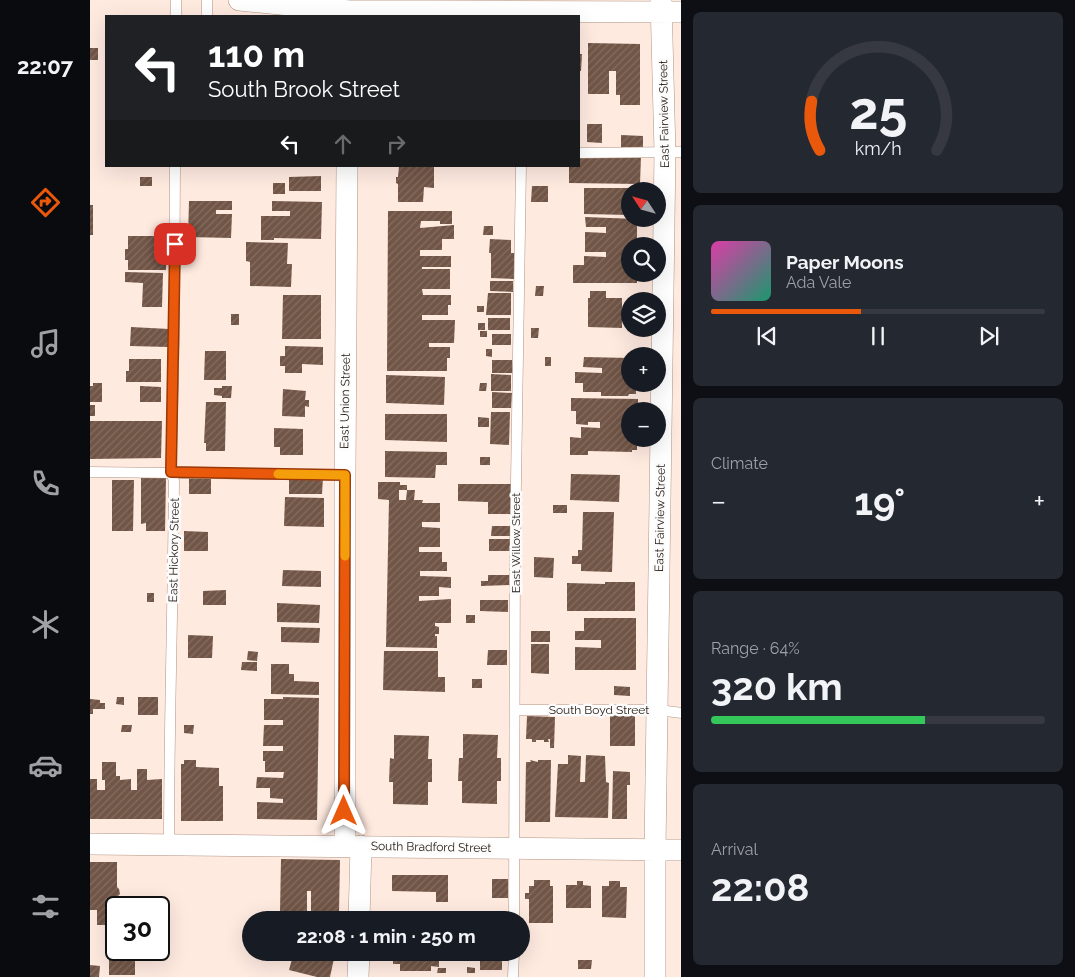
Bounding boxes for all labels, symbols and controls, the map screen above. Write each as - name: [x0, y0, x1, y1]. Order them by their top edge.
- text: 110 m: [208, 34, 305, 75]
- icon: left: [125, 35, 190, 100]
- text: 22:07: [17, 53, 73, 79]
- street label: East Fairview Street: [656, 60, 672, 168]
- text: South Brook Street: [208, 76, 400, 102]
- text: 25: [849, 80, 907, 141]
- icon: left: [276, 130, 304, 158]
- icon: ahead: [329, 130, 357, 158]
- icon: right: [382, 130, 410, 158]
- text: km/h: [854, 138, 902, 159]
- north arrow: [621, 182, 666, 228]
- map controls: [621, 182, 666, 447]
- icon: directions: [28, 185, 63, 220]
- pin: [154, 223, 196, 265]
- icon: arrive: [161, 230, 189, 258]
- button: search: [621, 237, 666, 282]
- text: Paper Moons: [786, 251, 904, 273]
- text: Ada Vale: [786, 273, 851, 292]
- button: layers: [621, 292, 666, 337]
- icon: previous: [753, 322, 781, 350]
- icon: pause: [864, 322, 892, 350]
- icon: next: [975, 322, 1003, 350]
- icon: music: [28, 326, 63, 361]
- button: +: [621, 347, 666, 392]
- street label: East Union Street: [337, 353, 353, 449]
- button: −: [621, 402, 666, 447]
- text: Climate: [711, 454, 768, 473]
- street label: East Fairview Street: [652, 464, 668, 572]
- icon: phone: [28, 466, 63, 501]
- text: 19°: [854, 479, 905, 524]
- text: −: [711, 485, 726, 518]
- text: +: [1033, 485, 1045, 518]
- street label: East Willow Street: [509, 493, 523, 593]
- street label: East Hickory Street: [166, 498, 182, 602]
- icon: climate: [28, 607, 63, 642]
- text: Range · 64%: [711, 639, 800, 658]
- text: 320 km: [711, 664, 843, 709]
- street label: South Boyd Street: [549, 703, 649, 717]
- icon: car: [28, 748, 63, 783]
- position arrow: [317, 784, 369, 836]
- street label: South Bradford Street: [371, 839, 491, 855]
- text: Arrival: [711, 840, 758, 859]
- text: 22:08: [711, 865, 810, 910]
- icon: filters: [28, 889, 63, 924]
- speed limit sign: 30: [105, 896, 170, 961]
- text: 22:08 · 1 min · 250 m: [296, 925, 476, 947]

